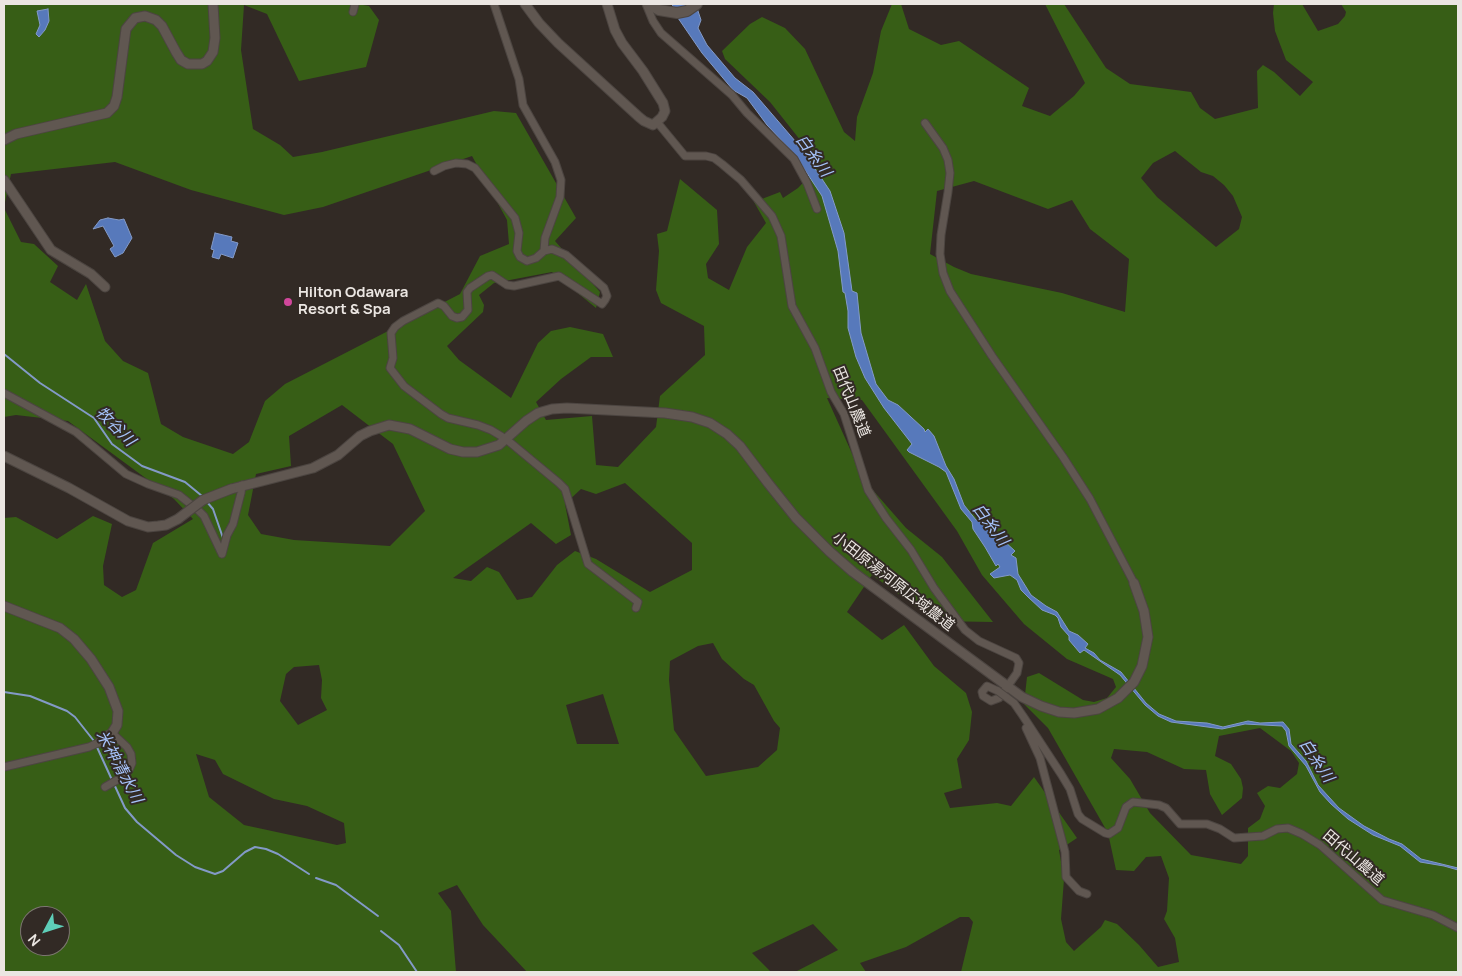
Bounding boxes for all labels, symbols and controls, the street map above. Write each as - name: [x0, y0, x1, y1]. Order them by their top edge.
- water label: 白糸川: [791, 131, 835, 181]
- place label: Hilton Odawara Resort & Spa: [298, 284, 408, 319]
- marker: Hilton Odawara Resort & Spa: [282, 296, 294, 308]
- street label: 田代山農道: [829, 364, 873, 440]
- water label: 牧谷川: [91, 403, 139, 451]
- water label: 白糸川: [968, 500, 1012, 550]
- street label: 小田原湯河原広域農道: [828, 529, 958, 635]
- water label: 米神清水川: [92, 727, 146, 807]
- water label: 白糸川: [1295, 736, 1337, 786]
- street label: 田代山農道: [1319, 827, 1387, 889]
- north arrow: [20, 906, 70, 956]
- text: N: [23, 930, 44, 950]

